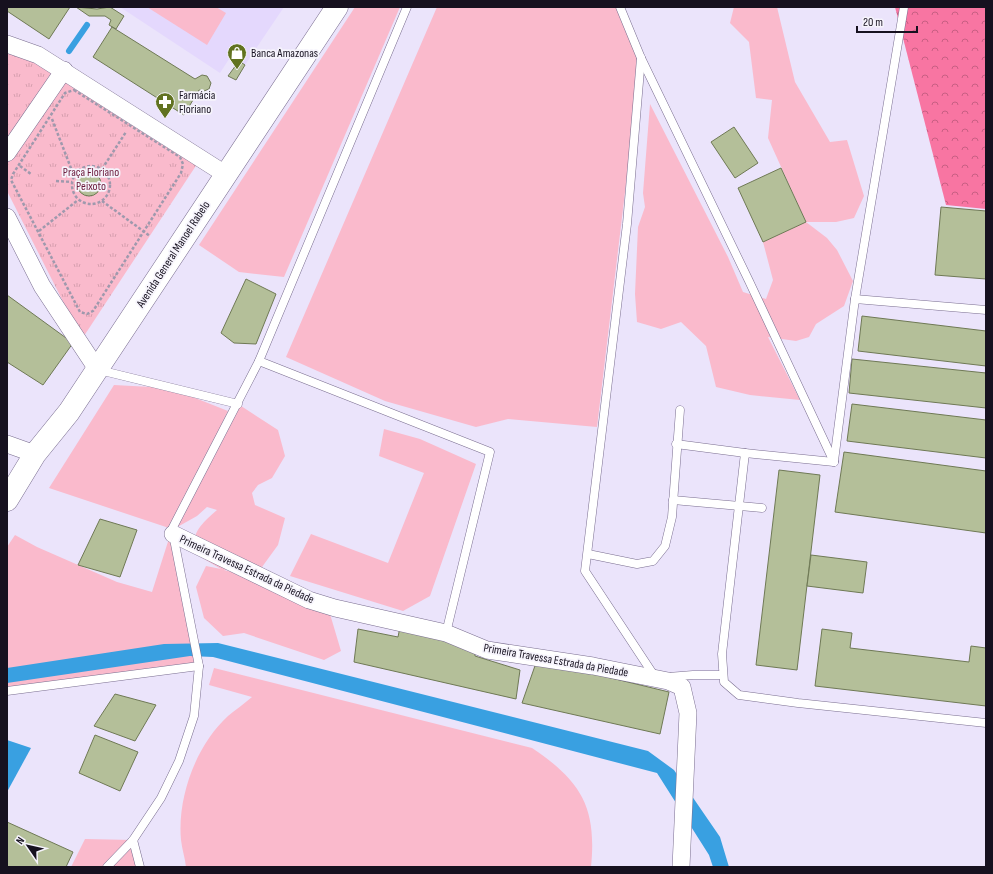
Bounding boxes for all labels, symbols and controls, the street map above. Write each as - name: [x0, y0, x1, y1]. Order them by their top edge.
- scale bar: [857, 8, 917, 34]
- text: 20 m: [863, 15, 883, 30]
- shop icon: Banca Amazonas: [226, 42, 248, 70]
- place label: Banca Amazonas: [251, 46, 318, 61]
- place label: Farmácia Floriano: [179, 88, 216, 117]
- pharmacy icon: Farmácia Floriano: [154, 91, 176, 119]
- park label: Praça Floriano Peixoto: [63, 165, 119, 194]
- street label: Avenida General Manoel Rabelo: [133, 198, 213, 311]
- street label: Primeira Travessa Estrada da Piedade: [177, 532, 317, 607]
- street label: Primeira Travessa Estrada da Piedade: [482, 640, 630, 681]
- north arrow: [8, 826, 48, 866]
- text: N: [13, 835, 27, 847]

